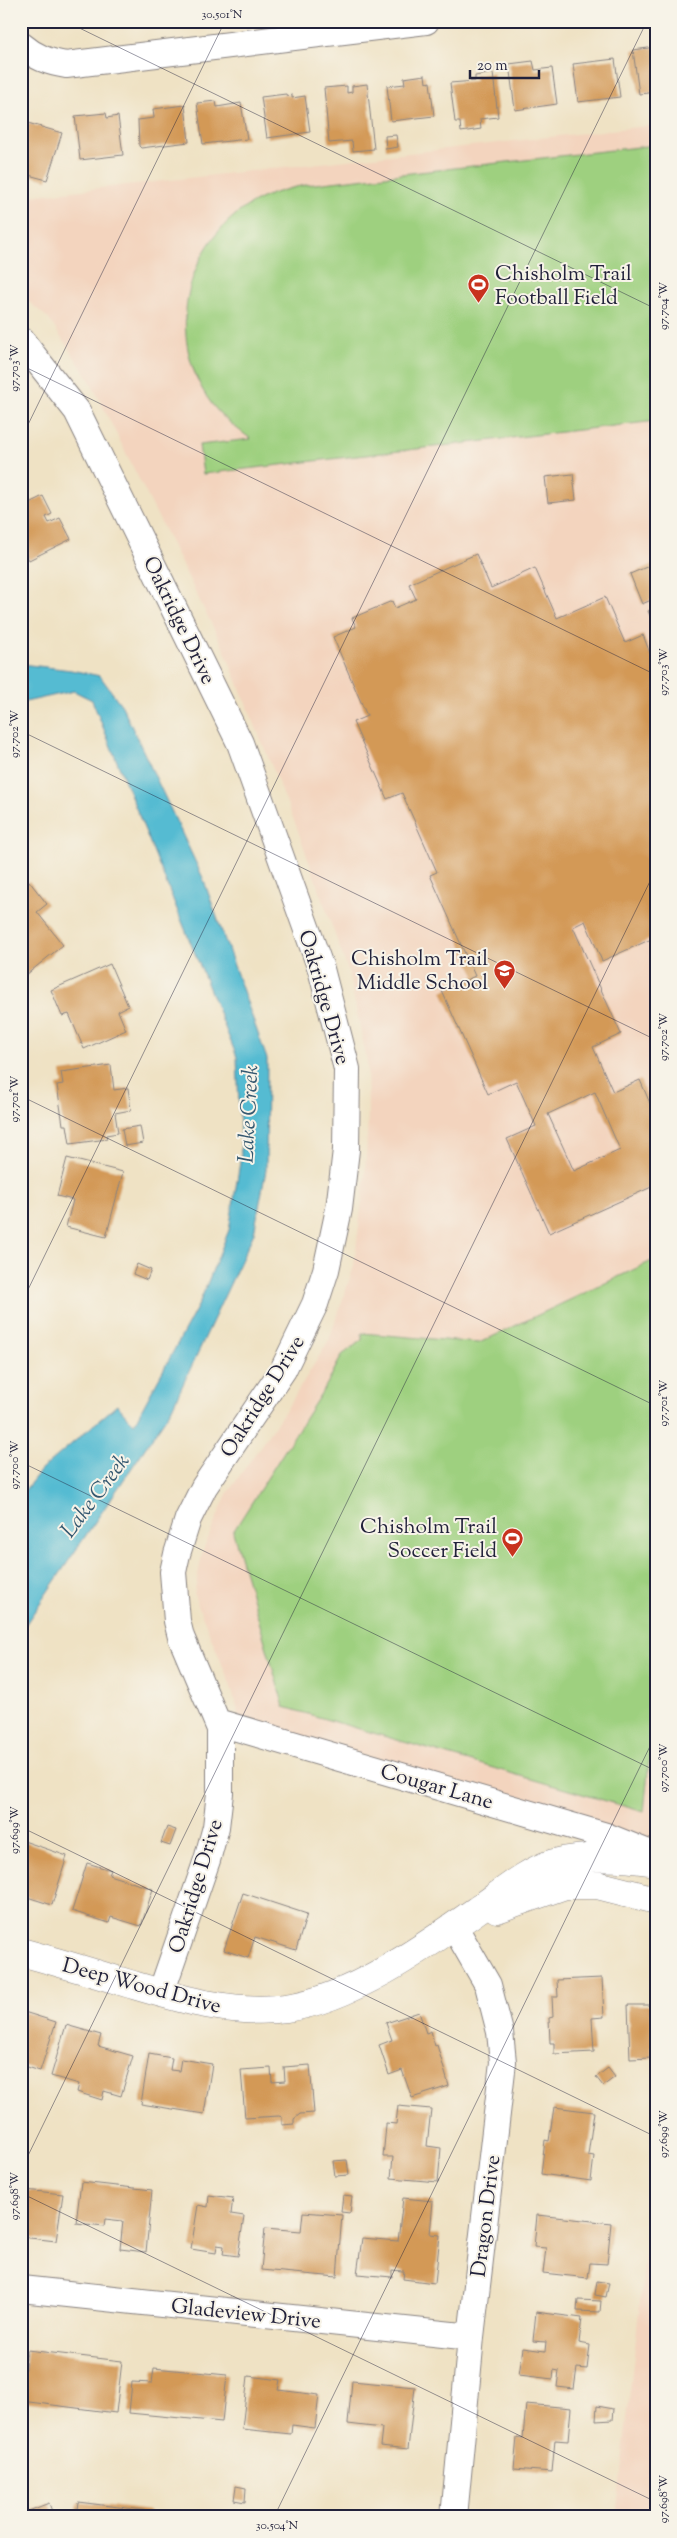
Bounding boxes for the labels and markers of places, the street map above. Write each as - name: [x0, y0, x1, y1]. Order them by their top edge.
- place label: Chisholm Trail Football Field: [495, 260, 632, 314]
- sports icon: Chisholm Trail Football Field: [467, 273, 491, 304]
- place label: Chisholm Trail Middle School: [351, 945, 488, 999]
- school or university icon: Chisholm Trail Middle School: [492, 958, 516, 989]
- place label: Chisholm Trail Soccer Field: [360, 1513, 497, 1567]
- sports icon: Chisholm Trail Soccer Field: [501, 1526, 525, 1557]

